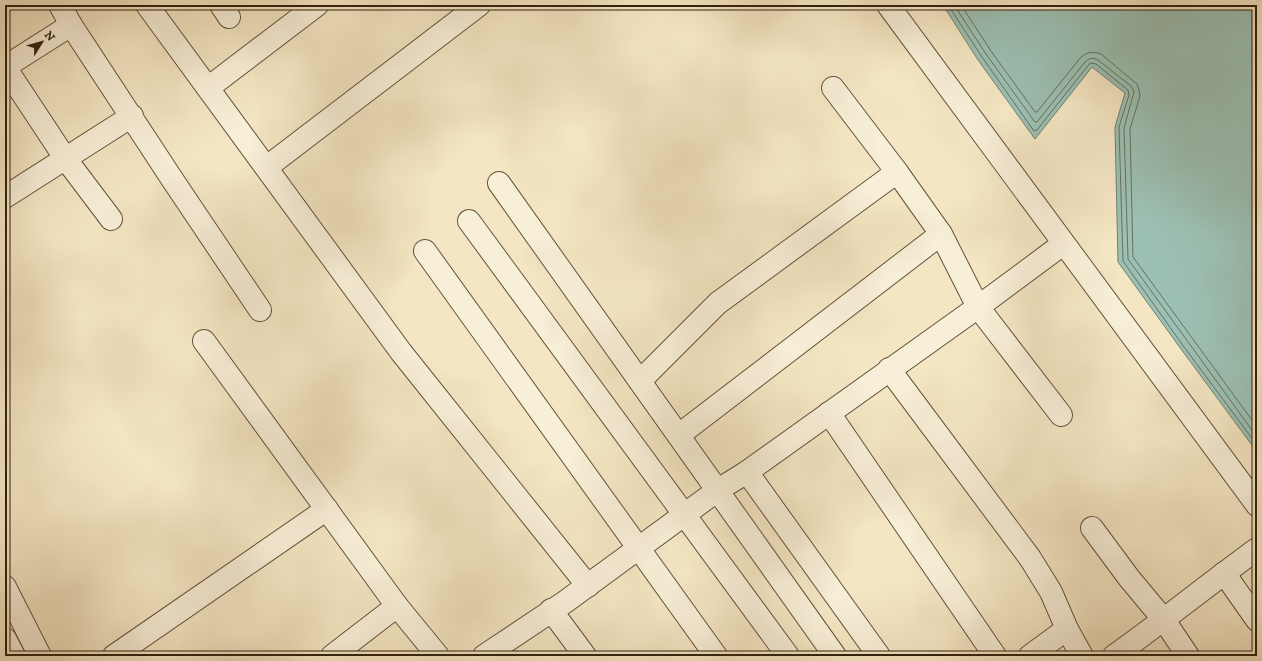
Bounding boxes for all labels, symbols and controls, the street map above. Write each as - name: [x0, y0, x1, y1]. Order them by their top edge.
- north arrow: [22, 22, 62, 62]
- text: N: [41, 29, 57, 44]

